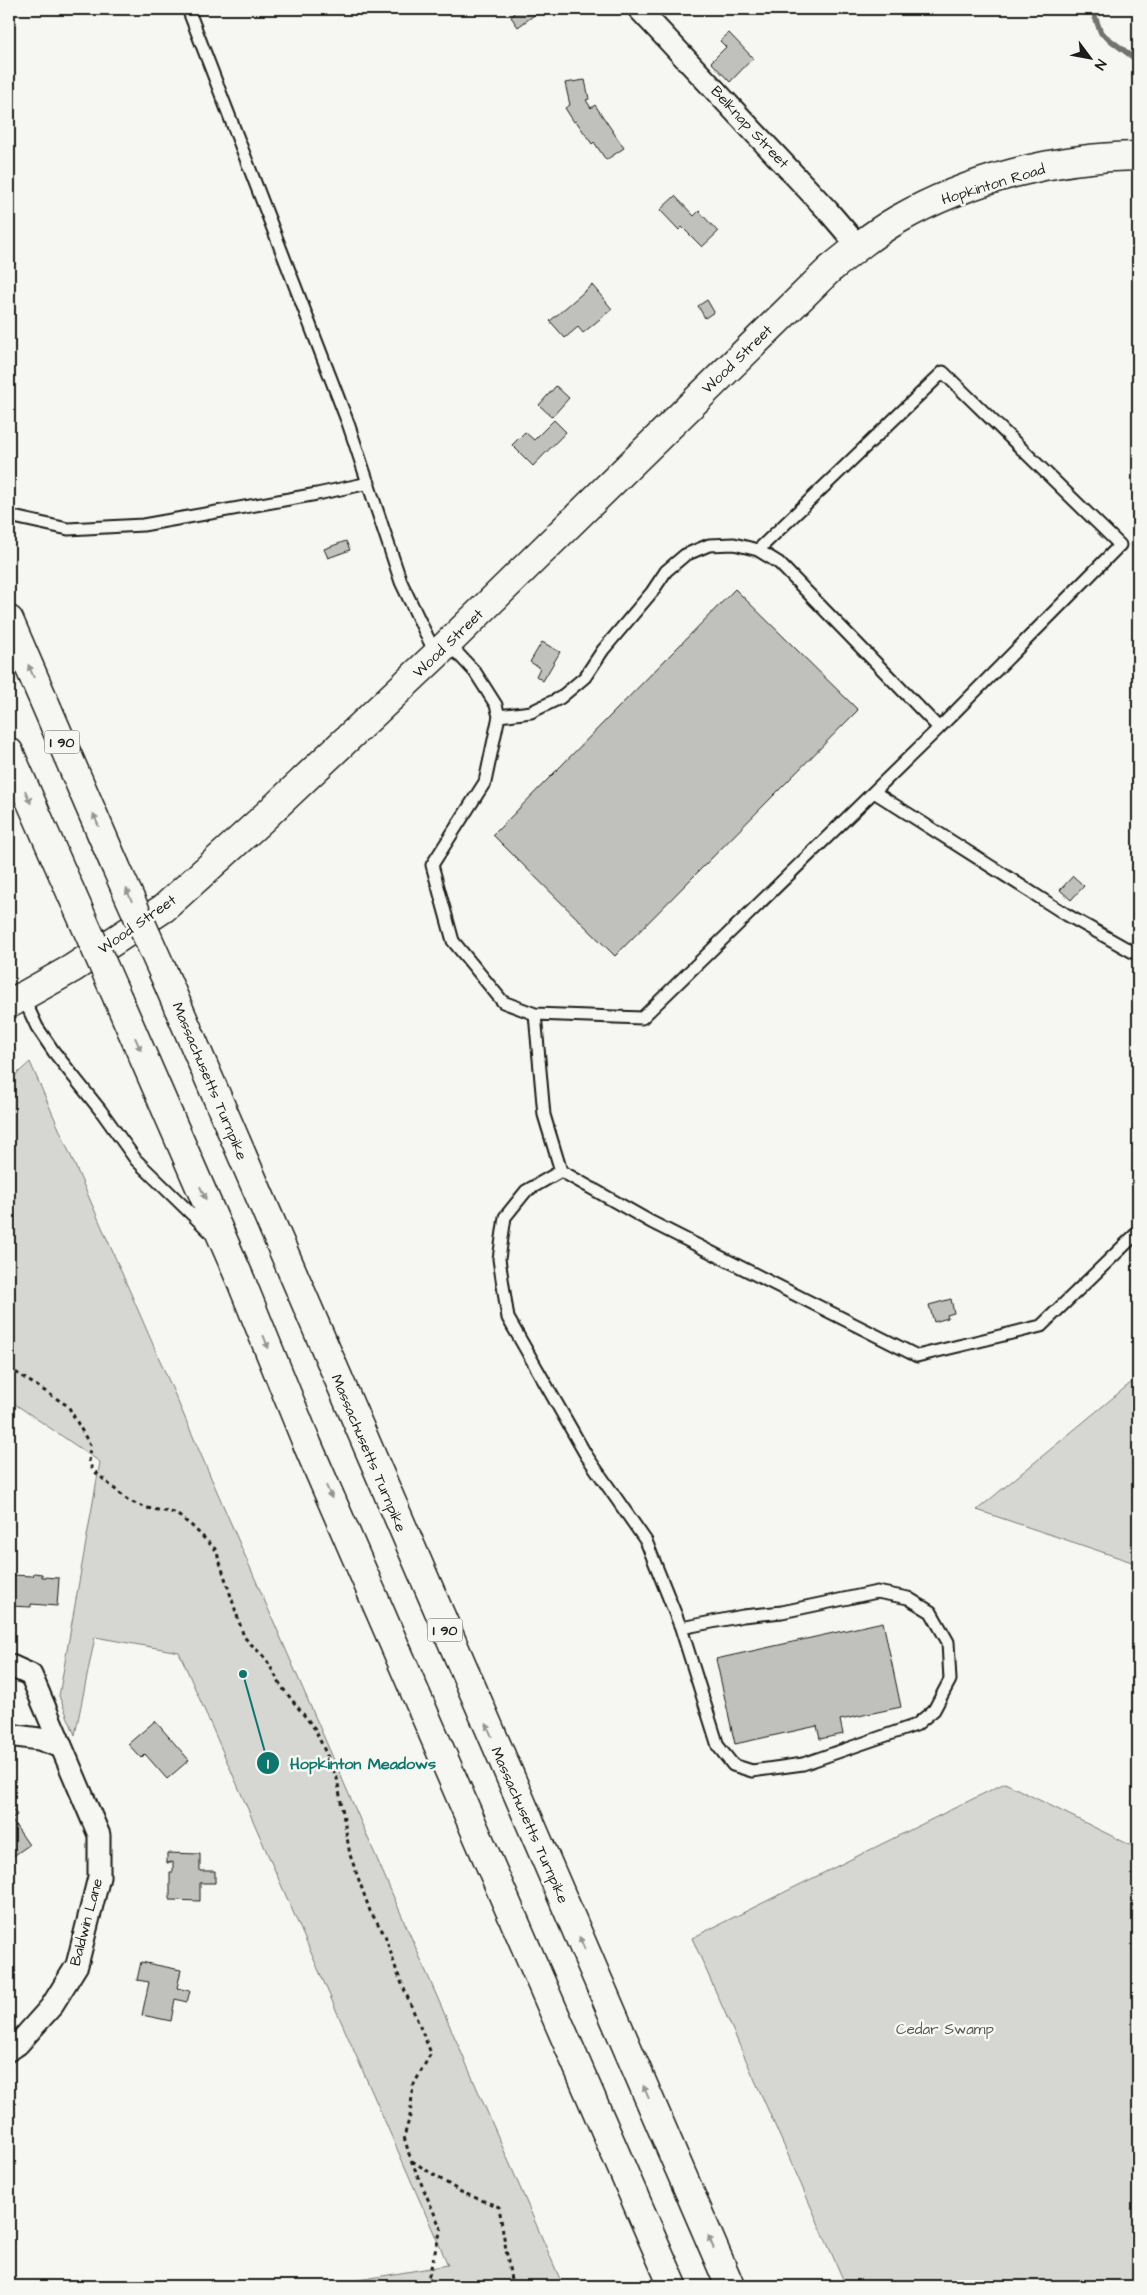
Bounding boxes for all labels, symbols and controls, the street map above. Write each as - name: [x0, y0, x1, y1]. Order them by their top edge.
- north arrow: [1064, 32, 1114, 82]
- text: N: [1089, 55, 1111, 74]
- street label: Belknap Street: [706, 81, 794, 173]
- street label: Hopkinton Road: [939, 159, 1048, 210]
- street label: Wood Street: [697, 320, 777, 399]
- street label: Wood Street: [408, 604, 488, 683]
- one-way arrow: [26, 664, 34, 678]
- road number: I 90: [44, 730, 80, 754]
- one-way arrow: [25, 790, 33, 804]
- one-way arrow: [91, 813, 99, 827]
- one-way arrow: [124, 888, 132, 902]
- street label: Wood Street: [94, 890, 181, 959]
- street label: Massachusetts Turnpike: [167, 999, 252, 1163]
- one-way arrow: [134, 1037, 142, 1051]
- one-way arrow: [200, 1186, 208, 1200]
- one-way arrow: [263, 1335, 271, 1349]
- street label: Massachusetts Turnpike: [326, 1371, 411, 1535]
- one-way arrow: [325, 1485, 333, 1499]
- road number: I 90: [428, 1618, 462, 1642]
- one-way arrow: [485, 1723, 493, 1737]
- street label: Massachusetts Turnpike: [486, 1744, 574, 1907]
- callout: Hopkinton Meadows: [256, 1748, 446, 1779]
- text: Hopkinton Meadows: [290, 1753, 436, 1775]
- text: 1: [267, 1754, 269, 1775]
- street label: Baldwin Lane: [65, 1876, 108, 1968]
- one-way arrow: [577, 1936, 585, 1950]
- park label: Cedar Swamp: [896, 2019, 994, 2040]
- one-way arrow: [642, 2085, 650, 2099]
- one-way arrow: [706, 2235, 714, 2249]

